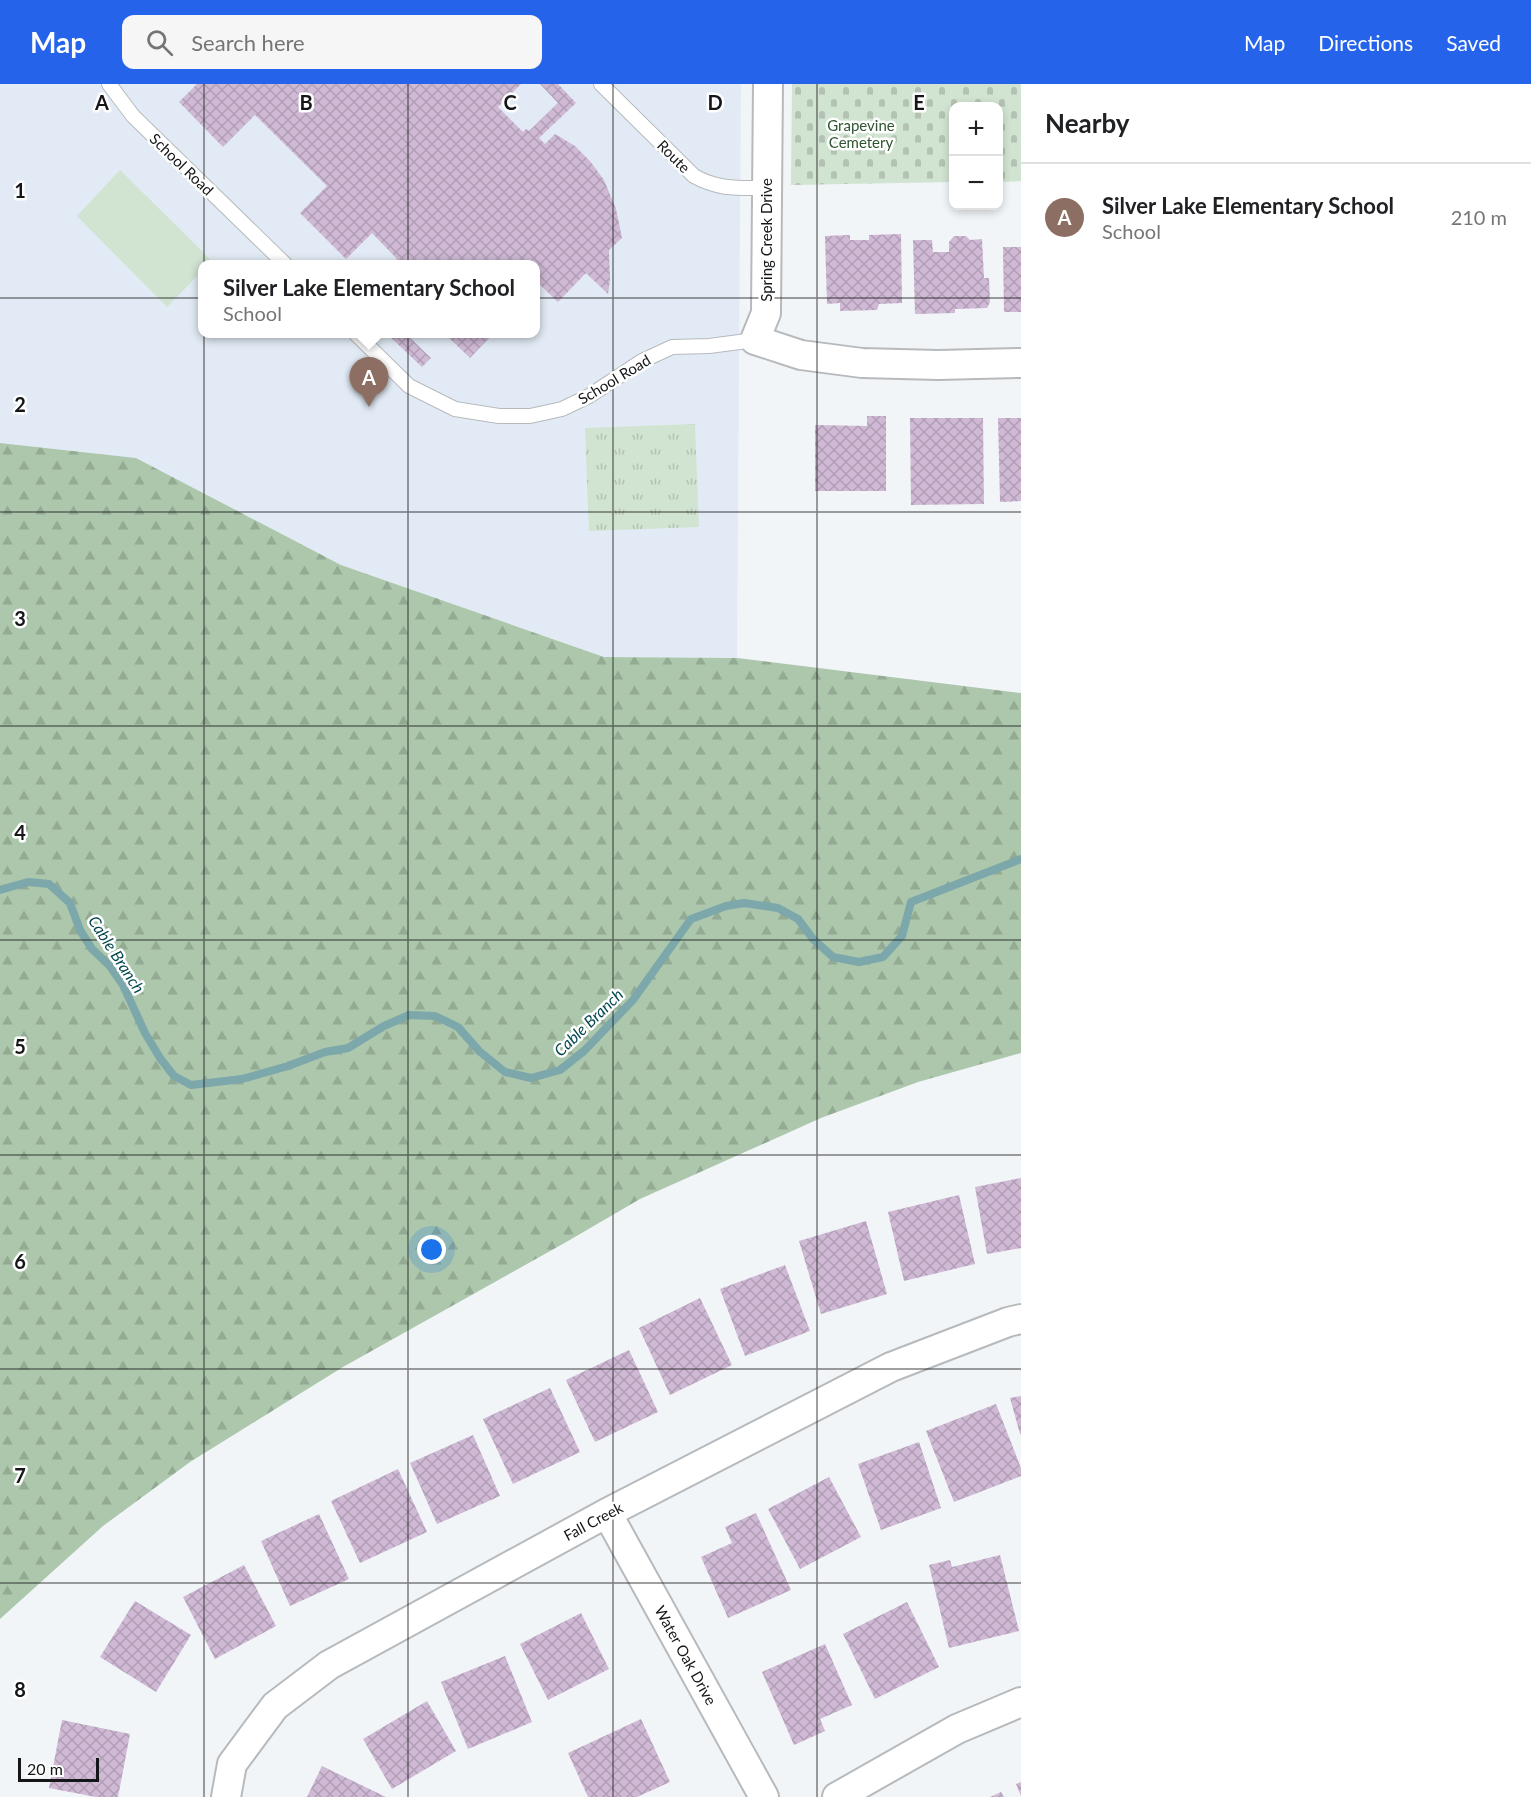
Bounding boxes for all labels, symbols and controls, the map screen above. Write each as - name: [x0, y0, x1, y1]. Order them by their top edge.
- search box: [122, 15, 542, 69]
- text: Map: [30, 25, 86, 59]
- icon: search: [143, 26, 176, 59]
- text: Search here: [191, 29, 305, 56]
- text: Map: [1244, 30, 1285, 55]
- text: Directions: [1318, 30, 1413, 55]
- text: Saved: [1446, 30, 1501, 55]
- text: A: [94, 90, 109, 114]
- text: B: [299, 90, 313, 114]
- text: C: [503, 90, 517, 114]
- text: D: [707, 90, 723, 114]
- text: E: [913, 90, 925, 114]
- map controls: [949, 102, 1003, 210]
- button: +: [949, 102, 1003, 156]
- text: Nearby: [1045, 107, 1130, 139]
- park label: Grapevine Cemetery: [827, 116, 895, 151]
- street label: School Road: [147, 129, 217, 199]
- street label: Route: [654, 136, 694, 176]
- button: −: [949, 156, 1003, 210]
- text: 1: [14, 178, 26, 202]
- street label: Spring Creek Drive: [757, 178, 775, 302]
- text: Silver Lake Elementary School: [1102, 192, 1394, 219]
- text: A: [1058, 205, 1071, 229]
- text: 210 m: [1451, 205, 1507, 229]
- text: School: [1102, 219, 1161, 243]
- popup: [198, 260, 540, 338]
- text: Silver Lake Elementary School: [223, 274, 515, 301]
- text: School: [223, 301, 282, 325]
- street label: School Road: [575, 350, 653, 408]
- pin: A: [350, 358, 388, 407]
- text: 2: [14, 392, 26, 416]
- text: 3: [14, 606, 26, 630]
- text: 4: [14, 820, 26, 844]
- water label: Cable Branch: [85, 912, 149, 996]
- water label: Cable Branch: [550, 984, 626, 1060]
- text: 5: [14, 1034, 26, 1058]
- your location: [417, 1235, 446, 1264]
- text: 6: [14, 1249, 26, 1273]
- text: 7: [14, 1463, 26, 1487]
- street label: Fall Creek: [560, 1498, 626, 1544]
- street label: Water Oak Drive: [651, 1602, 721, 1708]
- text: 8: [14, 1677, 26, 1701]
- scale bar: [18, 1755, 99, 1782]
- text: 20 m: [27, 1759, 63, 1778]

